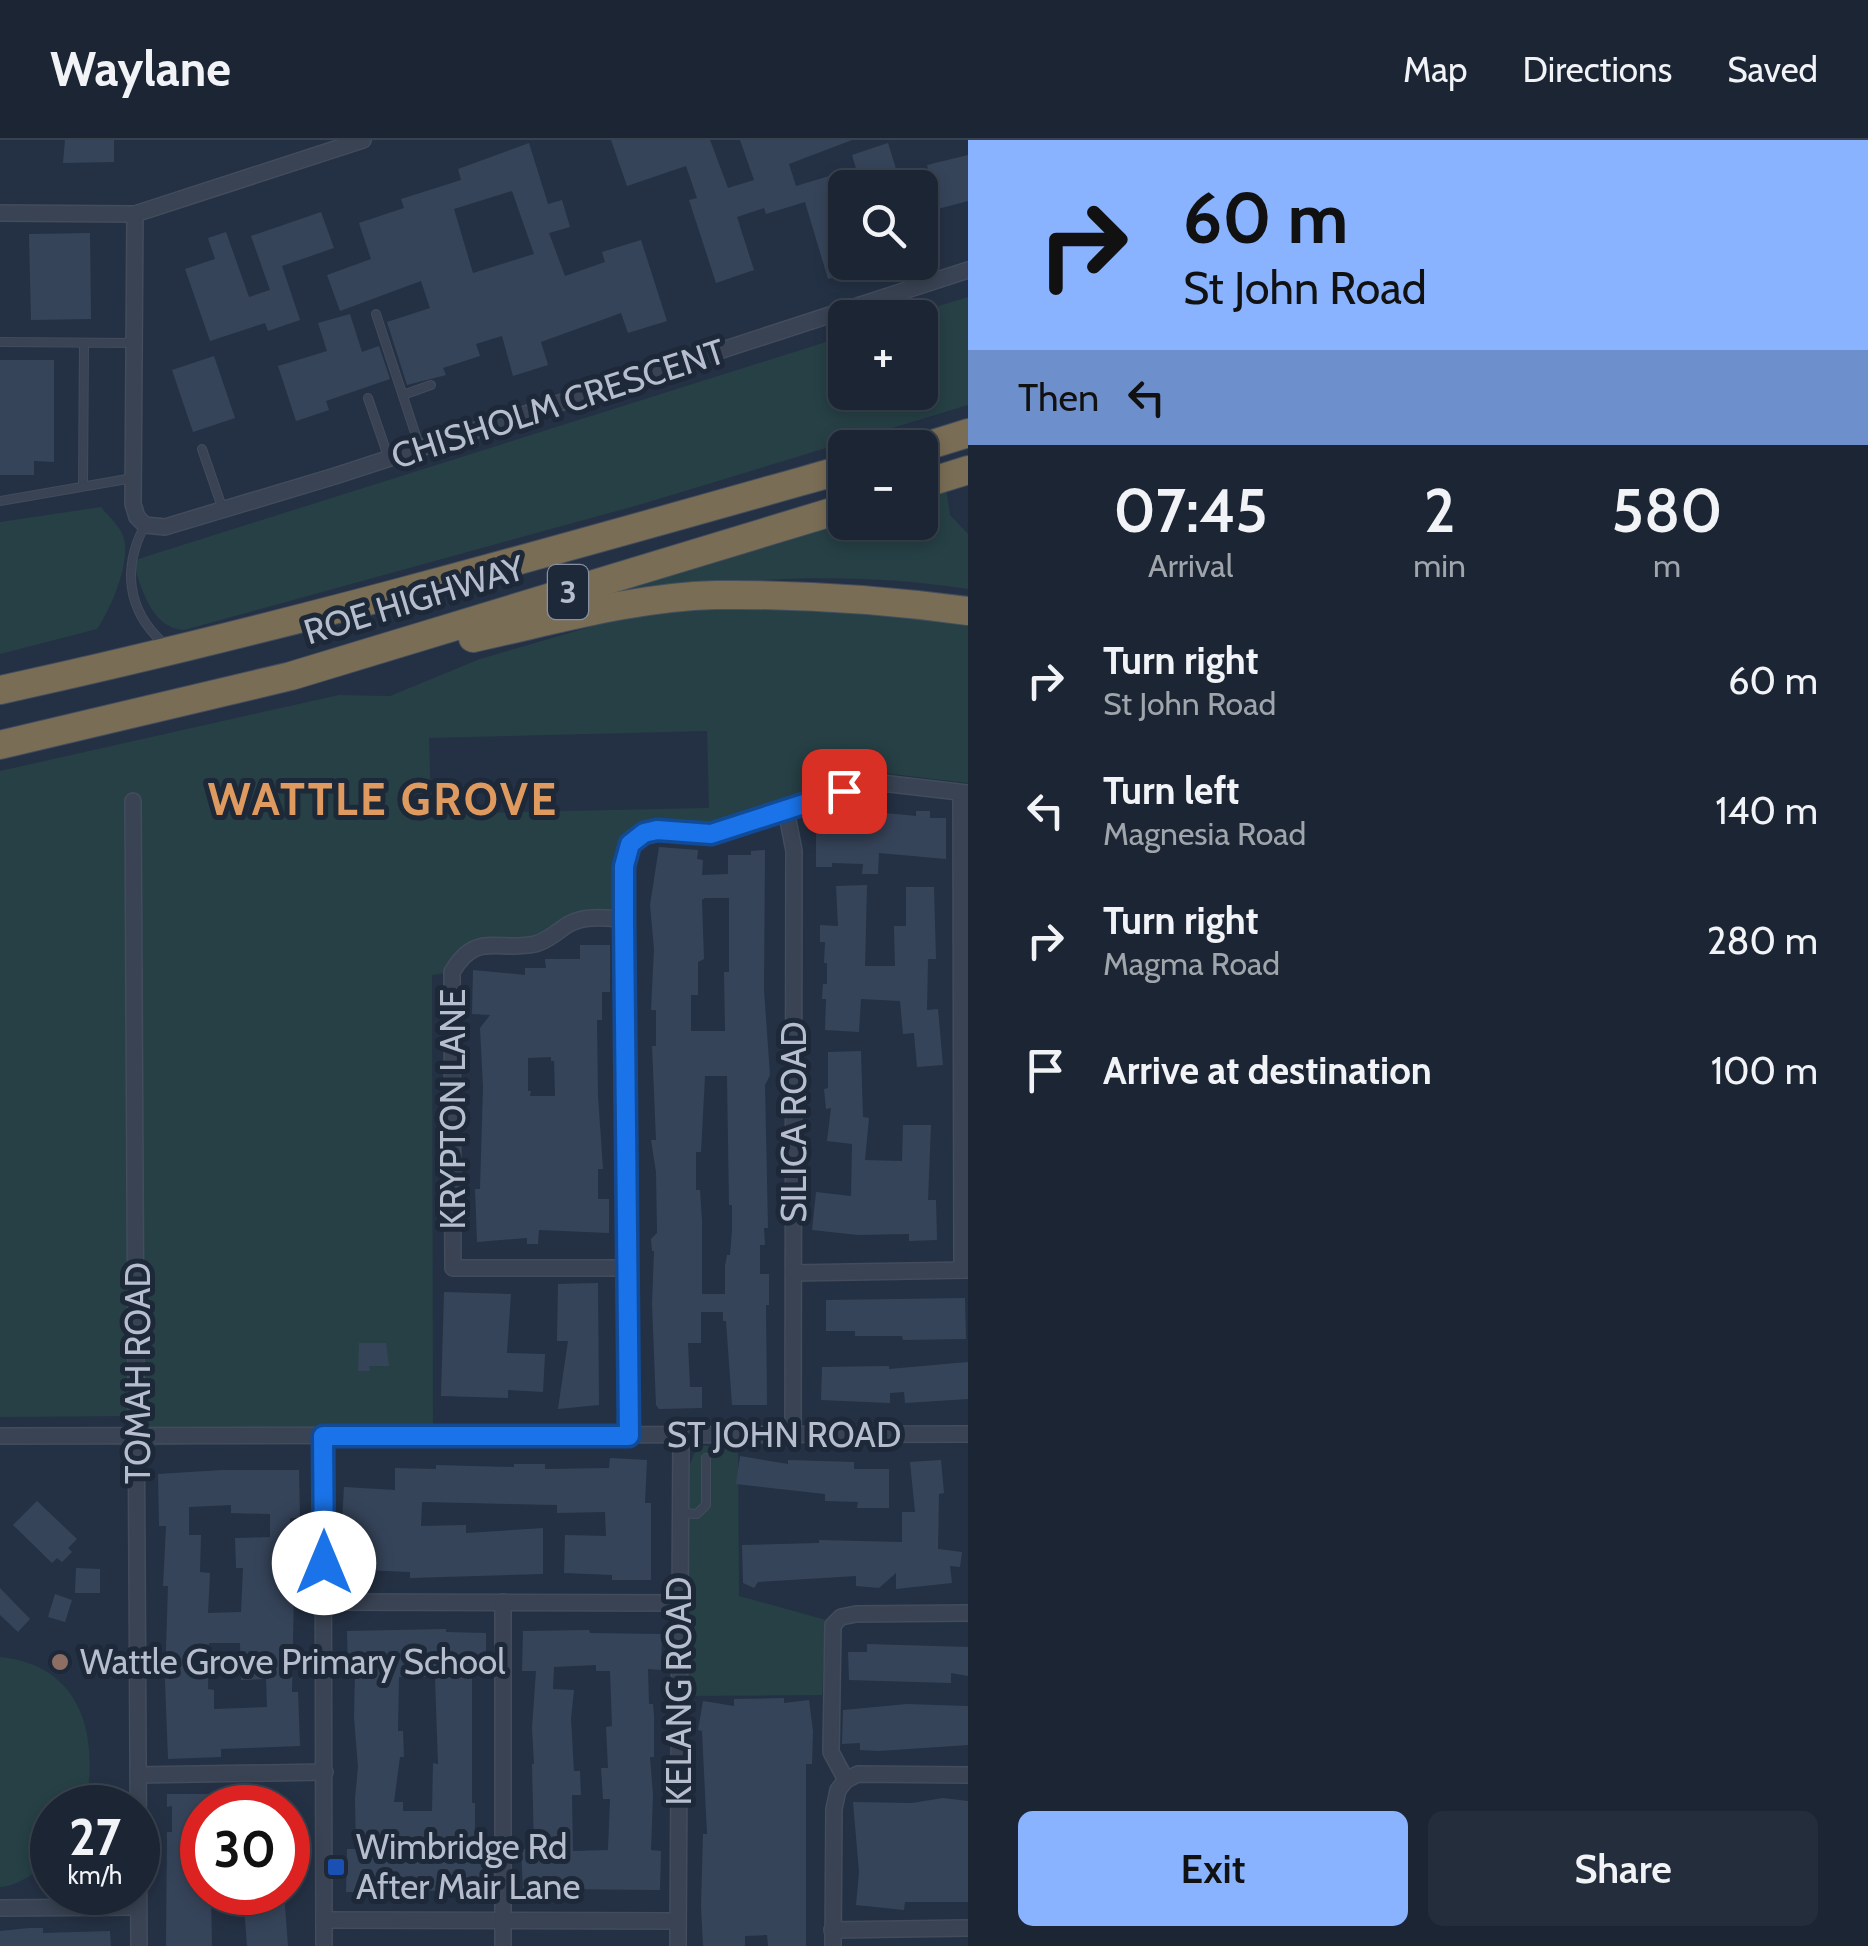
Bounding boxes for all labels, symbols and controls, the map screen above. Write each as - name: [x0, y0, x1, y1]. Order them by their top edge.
- text: Waylane: [50, 40, 231, 98]
- text: Map: [1403, 48, 1468, 91]
- text: Directions: [1523, 48, 1672, 91]
- text: Saved: [1727, 48, 1818, 91]
- map controls: [828, 170, 938, 540]
- button: search: [828, 170, 938, 280]
- text: 60 m: [1183, 175, 1348, 261]
- icon: right: [1018, 180, 1148, 310]
- text: St John Road: [1183, 261, 1427, 315]
- button: +: [828, 300, 938, 410]
- street label: CHISHOLM CRESCENT: [386, 329, 730, 478]
- icon: left: [1119, 370, 1174, 425]
- text: Then: [1018, 374, 1099, 421]
- button: −: [828, 430, 938, 540]
- text: 07:45: [1114, 474, 1268, 547]
- text: 2: [1424, 474, 1455, 547]
- text: 580: [1612, 474, 1722, 547]
- street label: ROE HIGHWAY: [298, 545, 530, 653]
- text: Arrival: [1148, 546, 1233, 585]
- text: min: [1413, 546, 1466, 585]
- text: m: [1653, 546, 1681, 585]
- road number: 3: [548, 565, 588, 619]
- text: Turn right: [1103, 637, 1259, 684]
- icon: right: [1018, 653, 1073, 708]
- text: 60 m: [1728, 657, 1818, 704]
- text: St John Road: [1103, 684, 1276, 723]
- pin: [802, 749, 887, 834]
- icon: arrive: [817, 764, 872, 819]
- text: Turn left: [1103, 767, 1239, 814]
- district label: WATTLE GROVE: [208, 772, 559, 826]
- icon: left: [1018, 783, 1073, 838]
- text: 140 m: [1715, 787, 1818, 834]
- text: Magnesia Road: [1103, 814, 1306, 853]
- text: Turn right: [1103, 897, 1259, 944]
- icon: right: [1018, 913, 1073, 968]
- text: 280 m: [1707, 917, 1818, 964]
- text: Magma Road: [1103, 944, 1280, 983]
- street label: KRYPTON LANE: [431, 989, 474, 1229]
- street label: SILICA ROAD: [772, 1021, 815, 1223]
- icon: arrive: [1018, 1043, 1073, 1098]
- text: Arrive at destination: [1103, 1047, 1432, 1094]
- text: 100 m: [1711, 1047, 1818, 1094]
- street label: TOMAH ROAD: [116, 1262, 159, 1484]
- street label: ST JOHN ROAD: [667, 1413, 901, 1456]
- position arrow: [272, 1511, 376, 1615]
- street label: KELANG ROAD: [657, 1576, 700, 1806]
- place label: Wattle Grove Primary School: [80, 1640, 506, 1683]
- marker: Wattle Grove Primary School: [49, 1651, 71, 1673]
- speed limit sign: 30: [180, 1785, 310, 1915]
- text: 27: [69, 1807, 121, 1868]
- button: Exit: [1018, 1811, 1408, 1926]
- button: Share: [1428, 1811, 1818, 1926]
- place label: Wimbridge Rd After Mair Lane: [356, 1825, 580, 1908]
- marker: Wimbridge Rd After Mair Lane: [325, 1856, 347, 1878]
- text: km/h: [68, 1860, 122, 1890]

